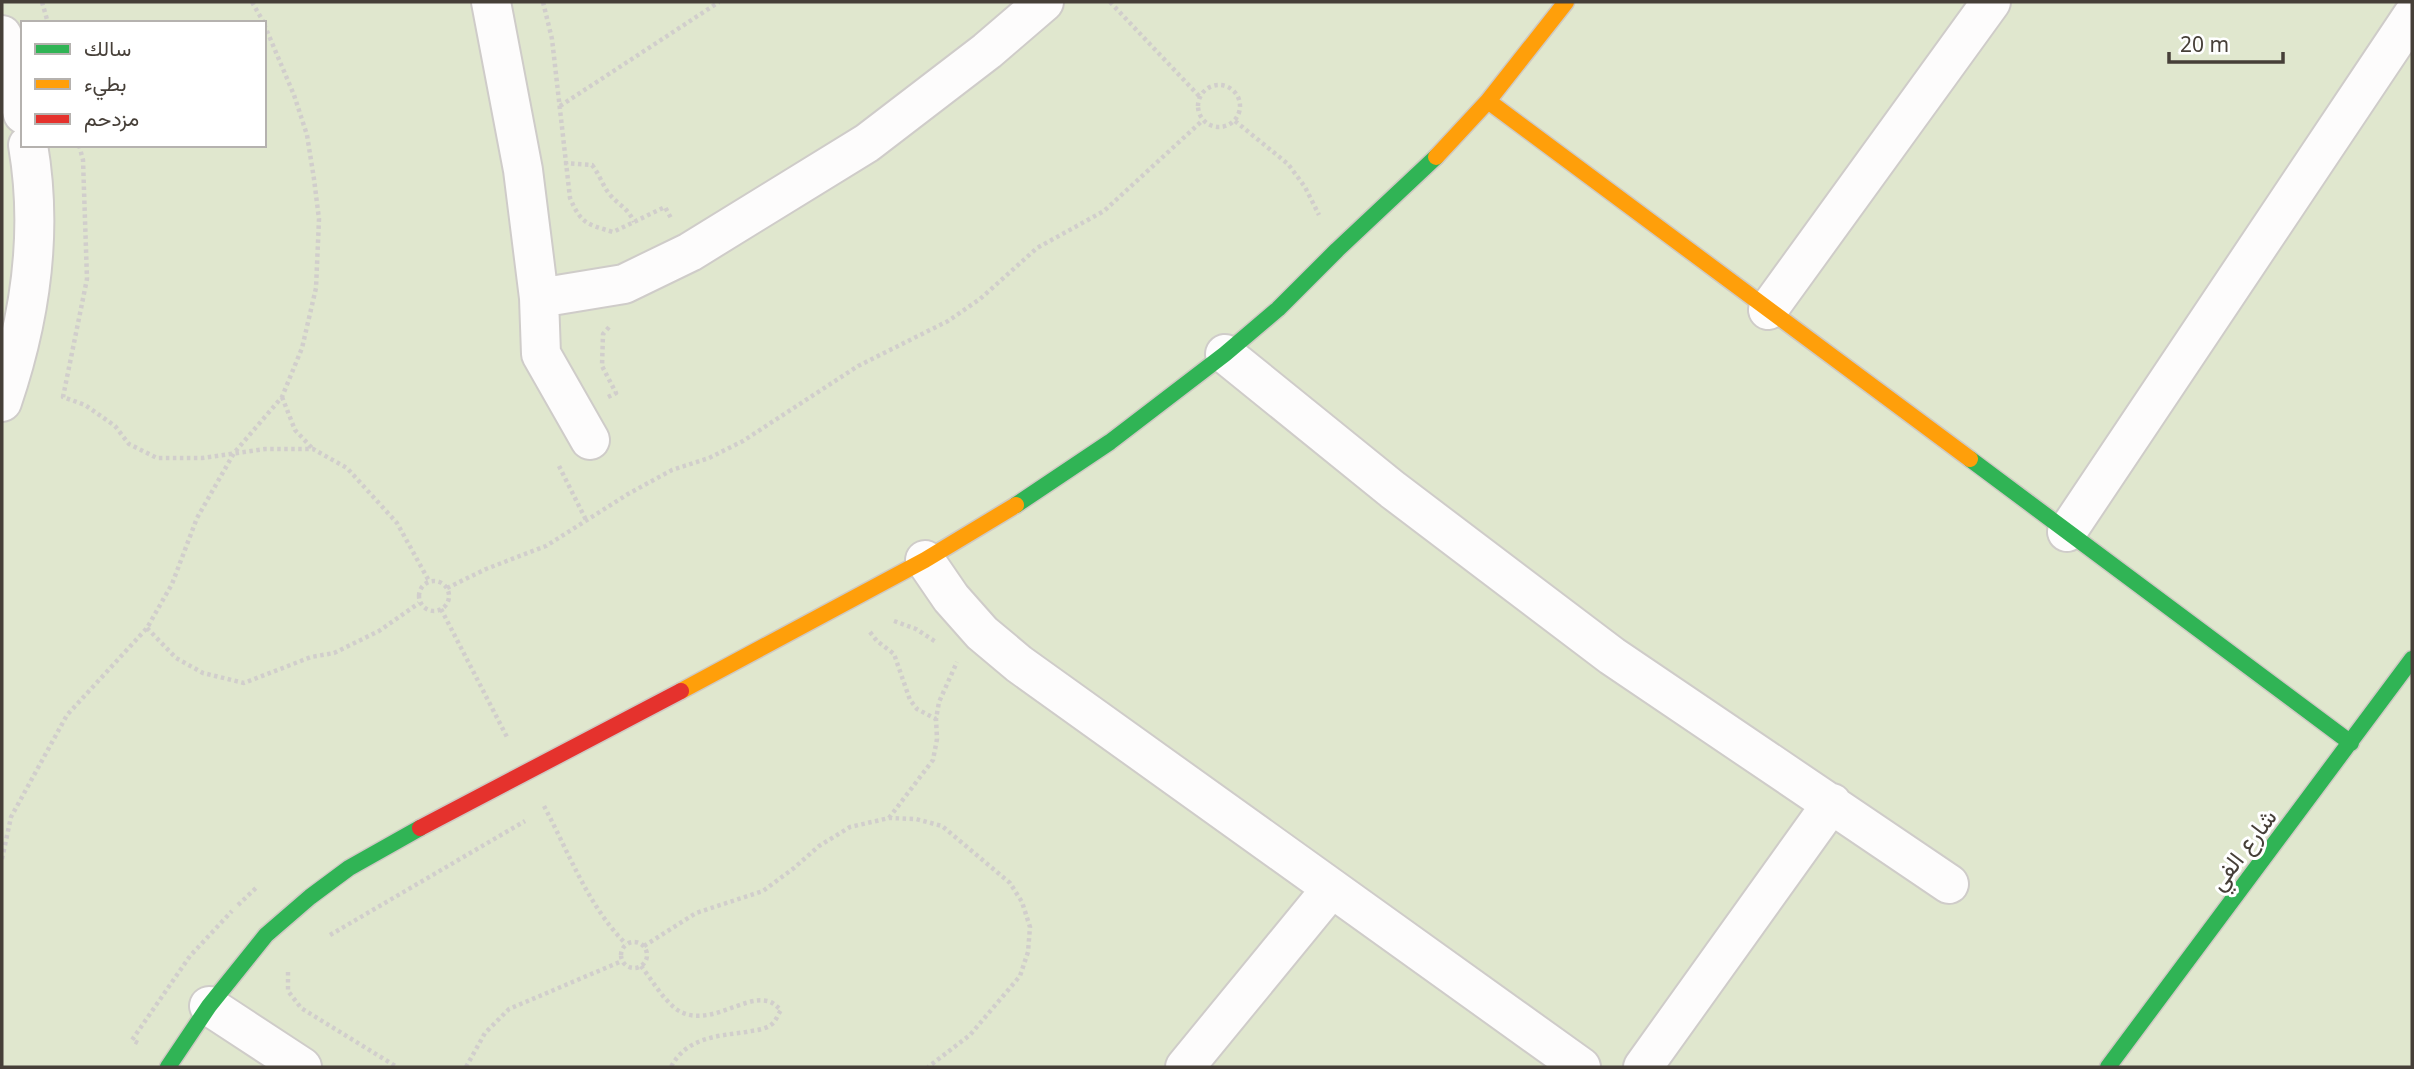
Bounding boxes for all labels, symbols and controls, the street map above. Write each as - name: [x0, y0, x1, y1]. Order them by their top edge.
- legend: [21, 21, 266, 147]
- scale bar: [2169, 21, 2283, 65]
- text: 20 m: [2180, 30, 2229, 58]
- text: سالك: [84, 34, 131, 62]
- text: بطيء: [84, 69, 127, 101]
- text: مزدحم: [84, 104, 139, 133]
- street label: شارع الفي: [2200, 801, 2287, 899]

